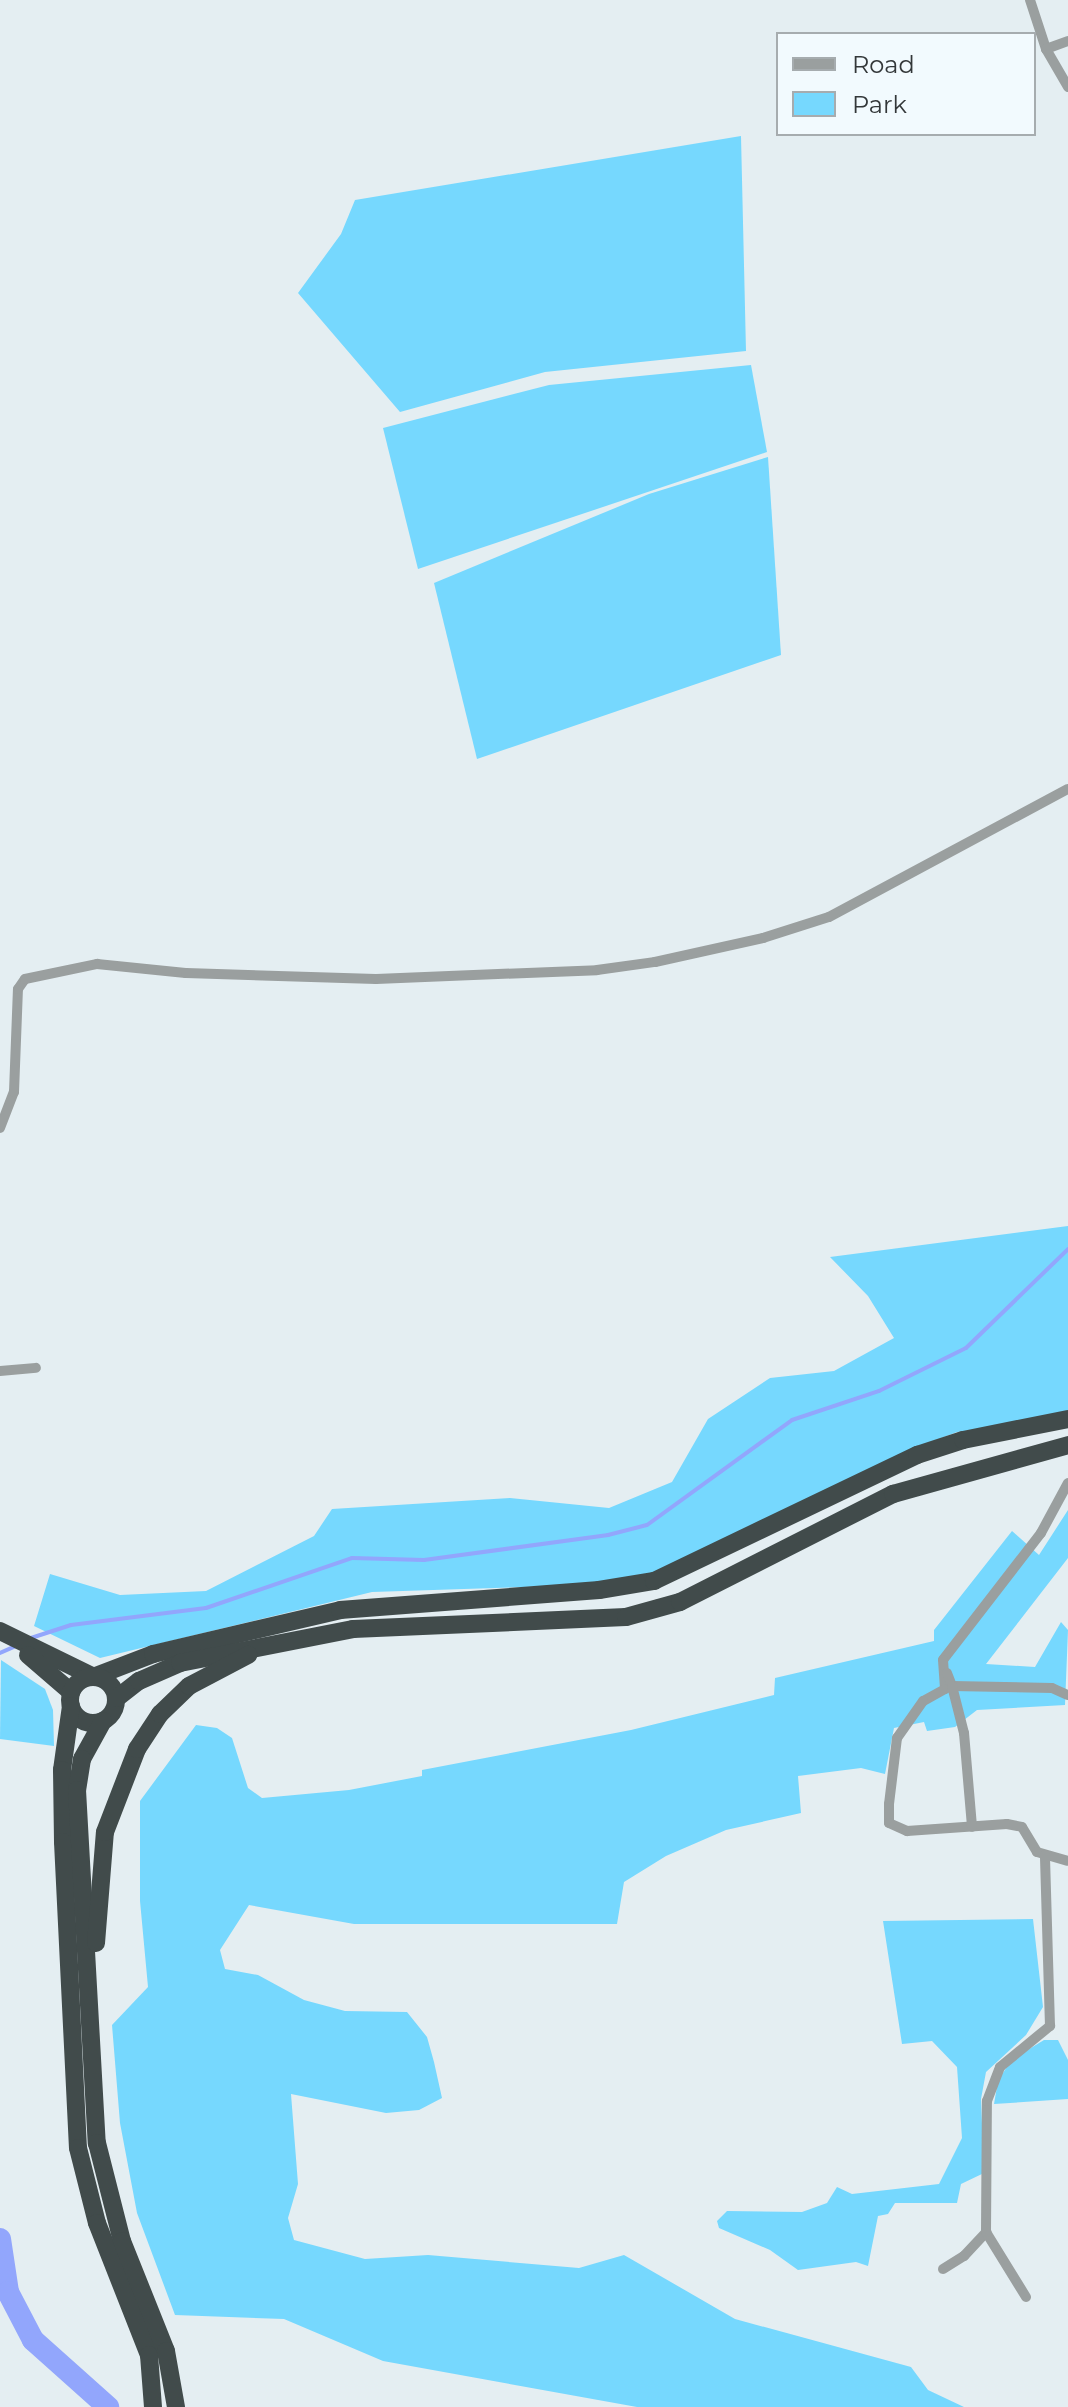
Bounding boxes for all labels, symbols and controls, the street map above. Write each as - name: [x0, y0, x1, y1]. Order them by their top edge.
- legend: [776, 32, 1036, 136]
- text: Road: [852, 50, 915, 79]
- text: Park: [852, 90, 907, 119]

